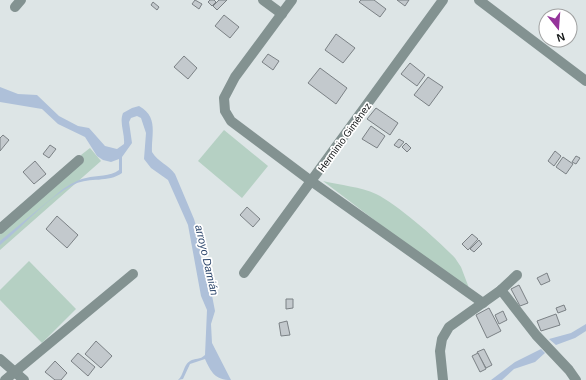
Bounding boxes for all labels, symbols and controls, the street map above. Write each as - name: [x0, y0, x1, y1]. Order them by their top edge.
- north arrow: [538, 8, 578, 48]
- text: N: [555, 31, 566, 44]
- street label: Herminio Giménez: [316, 101, 373, 174]
- water label: arroyo Damián: [193, 224, 221, 296]

